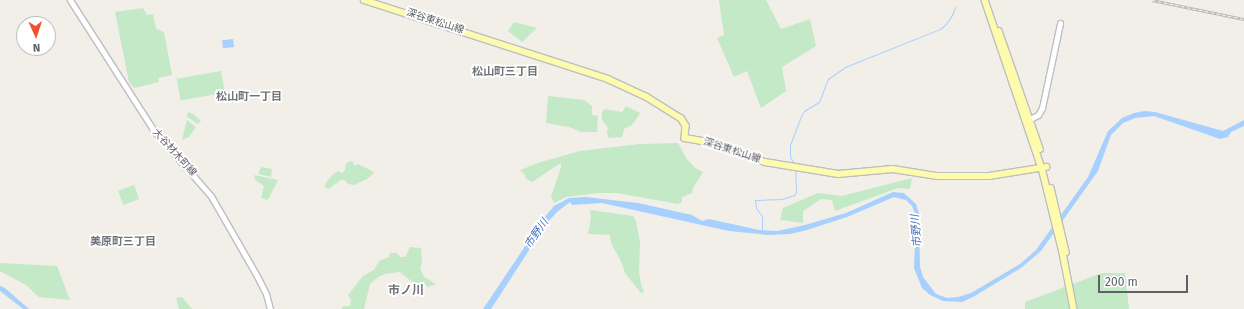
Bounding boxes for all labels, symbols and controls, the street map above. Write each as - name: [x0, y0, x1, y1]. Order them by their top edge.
- street label: 深谷東松山線: [405, 7, 465, 37]
- north arrow: [16, 16, 56, 56]
- text: N: [33, 41, 41, 54]
- district label: 松山町三丁目: [472, 65, 538, 79]
- district label: 松山町一丁目: [216, 90, 282, 104]
- street label: 大谷材木町線: [149, 127, 199, 179]
- street label: 深谷東松山線: [702, 136, 762, 166]
- water label: 市野川: [909, 214, 925, 248]
- water label: 市野川: [522, 217, 552, 251]
- district label: 美原町三丁目: [90, 235, 156, 249]
- scale bar: [1100, 267, 1190, 293]
- text: 200 m: [1105, 275, 1138, 289]
- district label: 市ノ川: [388, 284, 424, 298]

